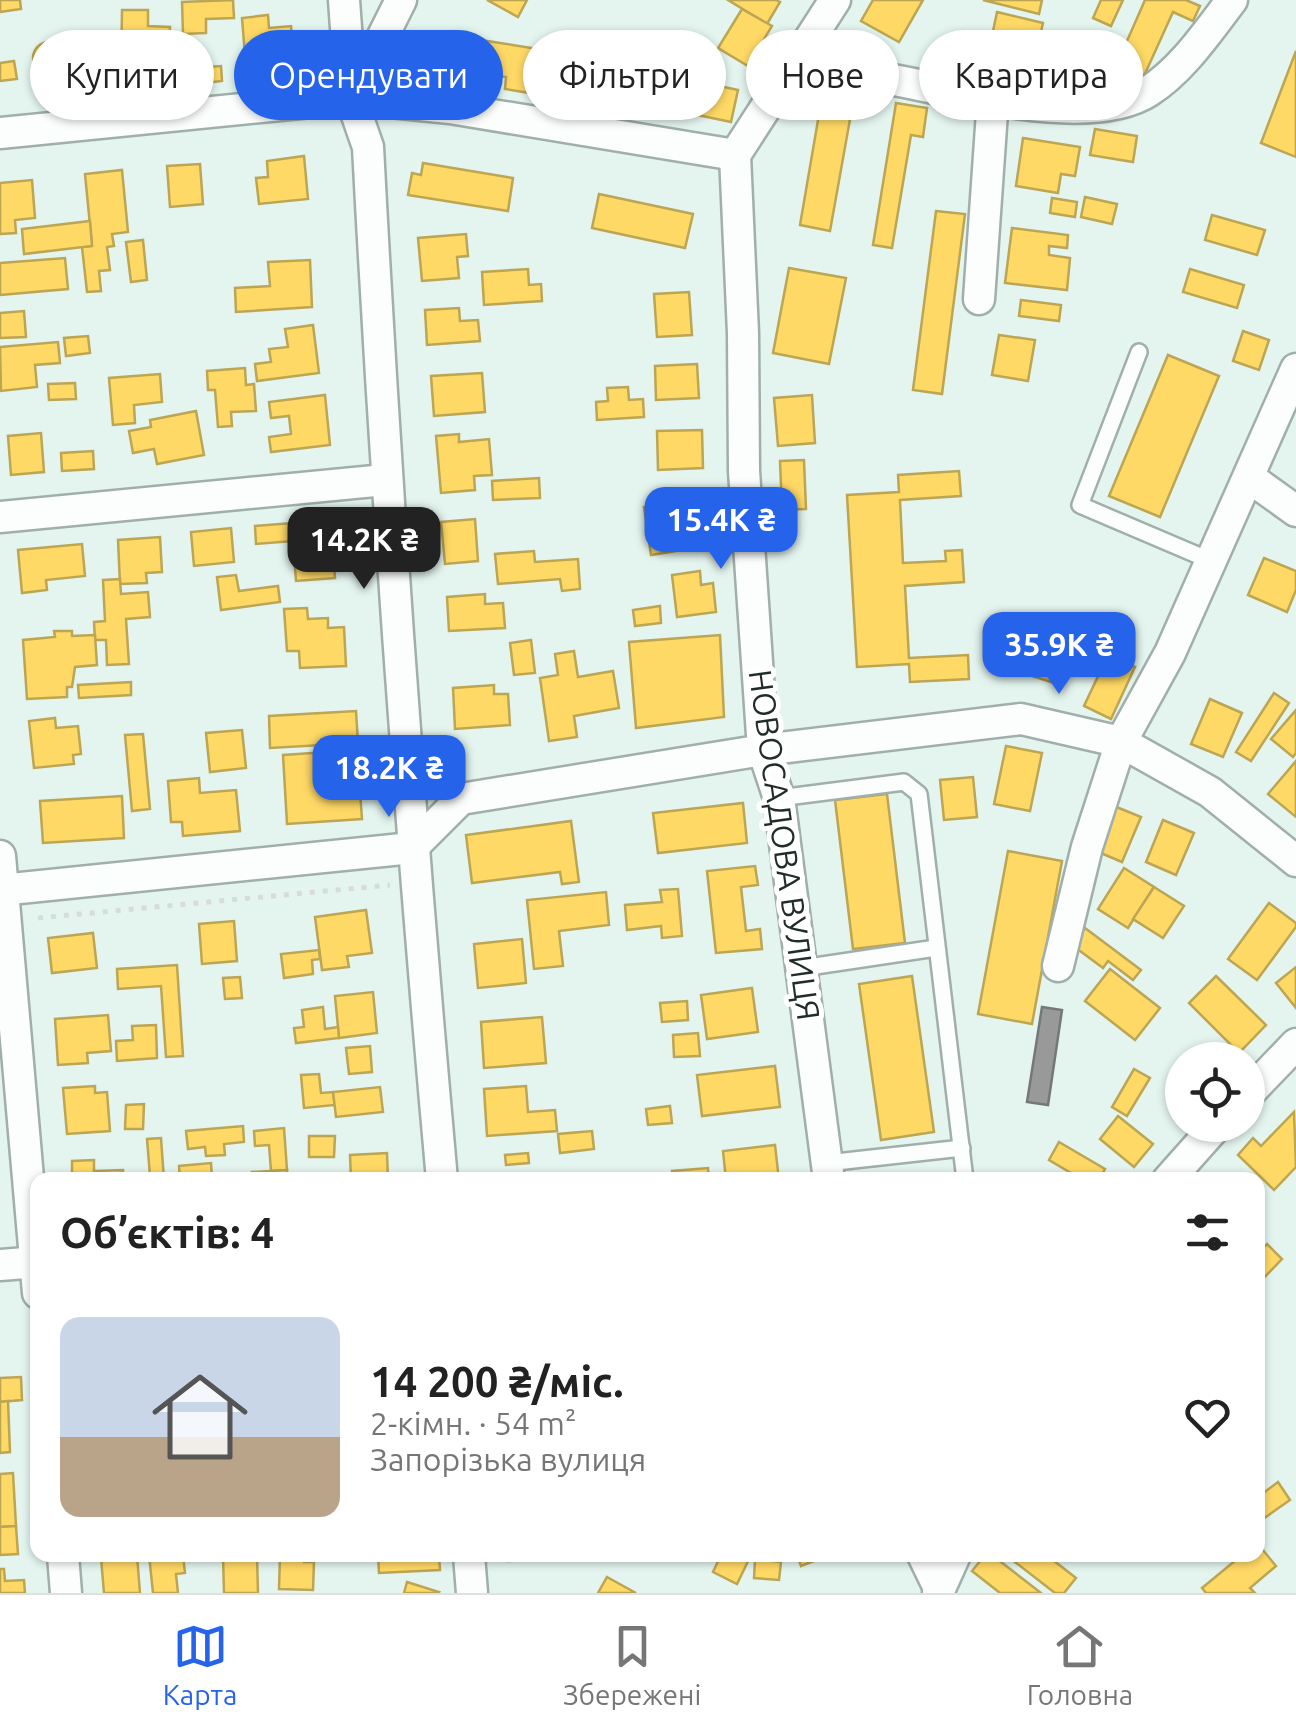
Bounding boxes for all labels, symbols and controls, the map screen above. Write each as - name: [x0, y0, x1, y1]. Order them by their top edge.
- chip: Купити: [30, 30, 214, 120]
- chip: Орендувати: [234, 30, 503, 120]
- chip: Фільтри: [523, 30, 726, 120]
- chip: Нове: [746, 30, 899, 120]
- chip: Квартира: [919, 30, 1143, 120]
- pin: 15.4K ₴: [629, 487, 813, 572]
- text: 15.4K ₴: [667, 501, 775, 537]
- pin: 14.2K ₴: [272, 507, 456, 592]
- text: 14.2K ₴: [310, 521, 418, 557]
- pin: 35.9K ₴: [967, 612, 1151, 697]
- text: 35.9K ₴: [1005, 626, 1113, 662]
- street label: НОВОСАДОВА ВУЛИЦЯ: [743, 667, 827, 1022]
- pin: 18.2K ₴: [297, 735, 481, 820]
- text: 18.2K ₴: [335, 749, 443, 785]
- map controls: [1165, 1042, 1265, 1142]
- button: locate: [1165, 1042, 1265, 1142]
- icon: filters: [1180, 1205, 1235, 1260]
- text: Об’єктів: 4: [60, 1209, 274, 1256]
- icon: home: [140, 1357, 260, 1477]
- text: 14 200 ₴/міс.: [370, 1358, 624, 1405]
- icon: heart: [1180, 1390, 1235, 1445]
- text: 2-кімн. · 54 m²: [370, 1405, 576, 1441]
- text: Запорізька вулиця: [370, 1441, 646, 1477]
- tab: Карта: [163, 1619, 237, 1710]
- tab: Збережені: [563, 1619, 701, 1710]
- tab: Головна: [1027, 1619, 1133, 1710]

